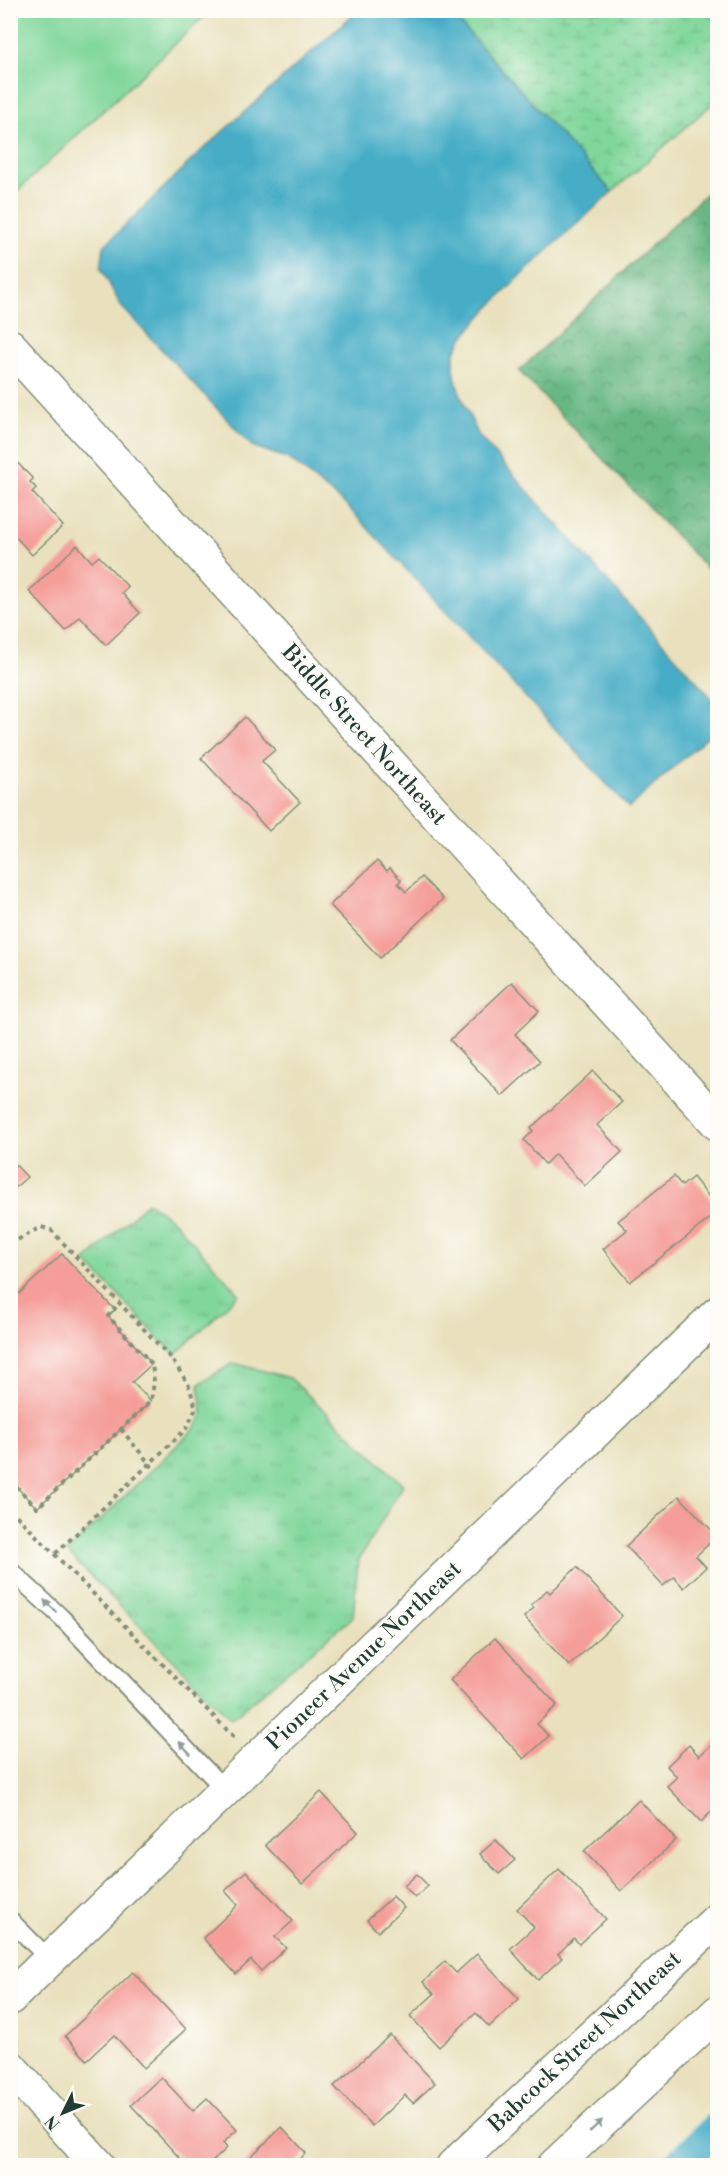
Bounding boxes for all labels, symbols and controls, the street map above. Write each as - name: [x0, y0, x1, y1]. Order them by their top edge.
- street label: Biddle Street Northeast: [275, 638, 452, 831]
- street label: Pioneer Avenue Northeast: [261, 1556, 467, 1756]
- one-way arrow: [44, 1600, 58, 1614]
- one-way arrow: [178, 1740, 192, 1755]
- street label: Babcock Street Northeast: [482, 1946, 687, 2139]
- north arrow: [33, 2083, 93, 2143]
- text: N: [41, 2111, 64, 2134]
- one-way arrow: [589, 2119, 603, 2133]

